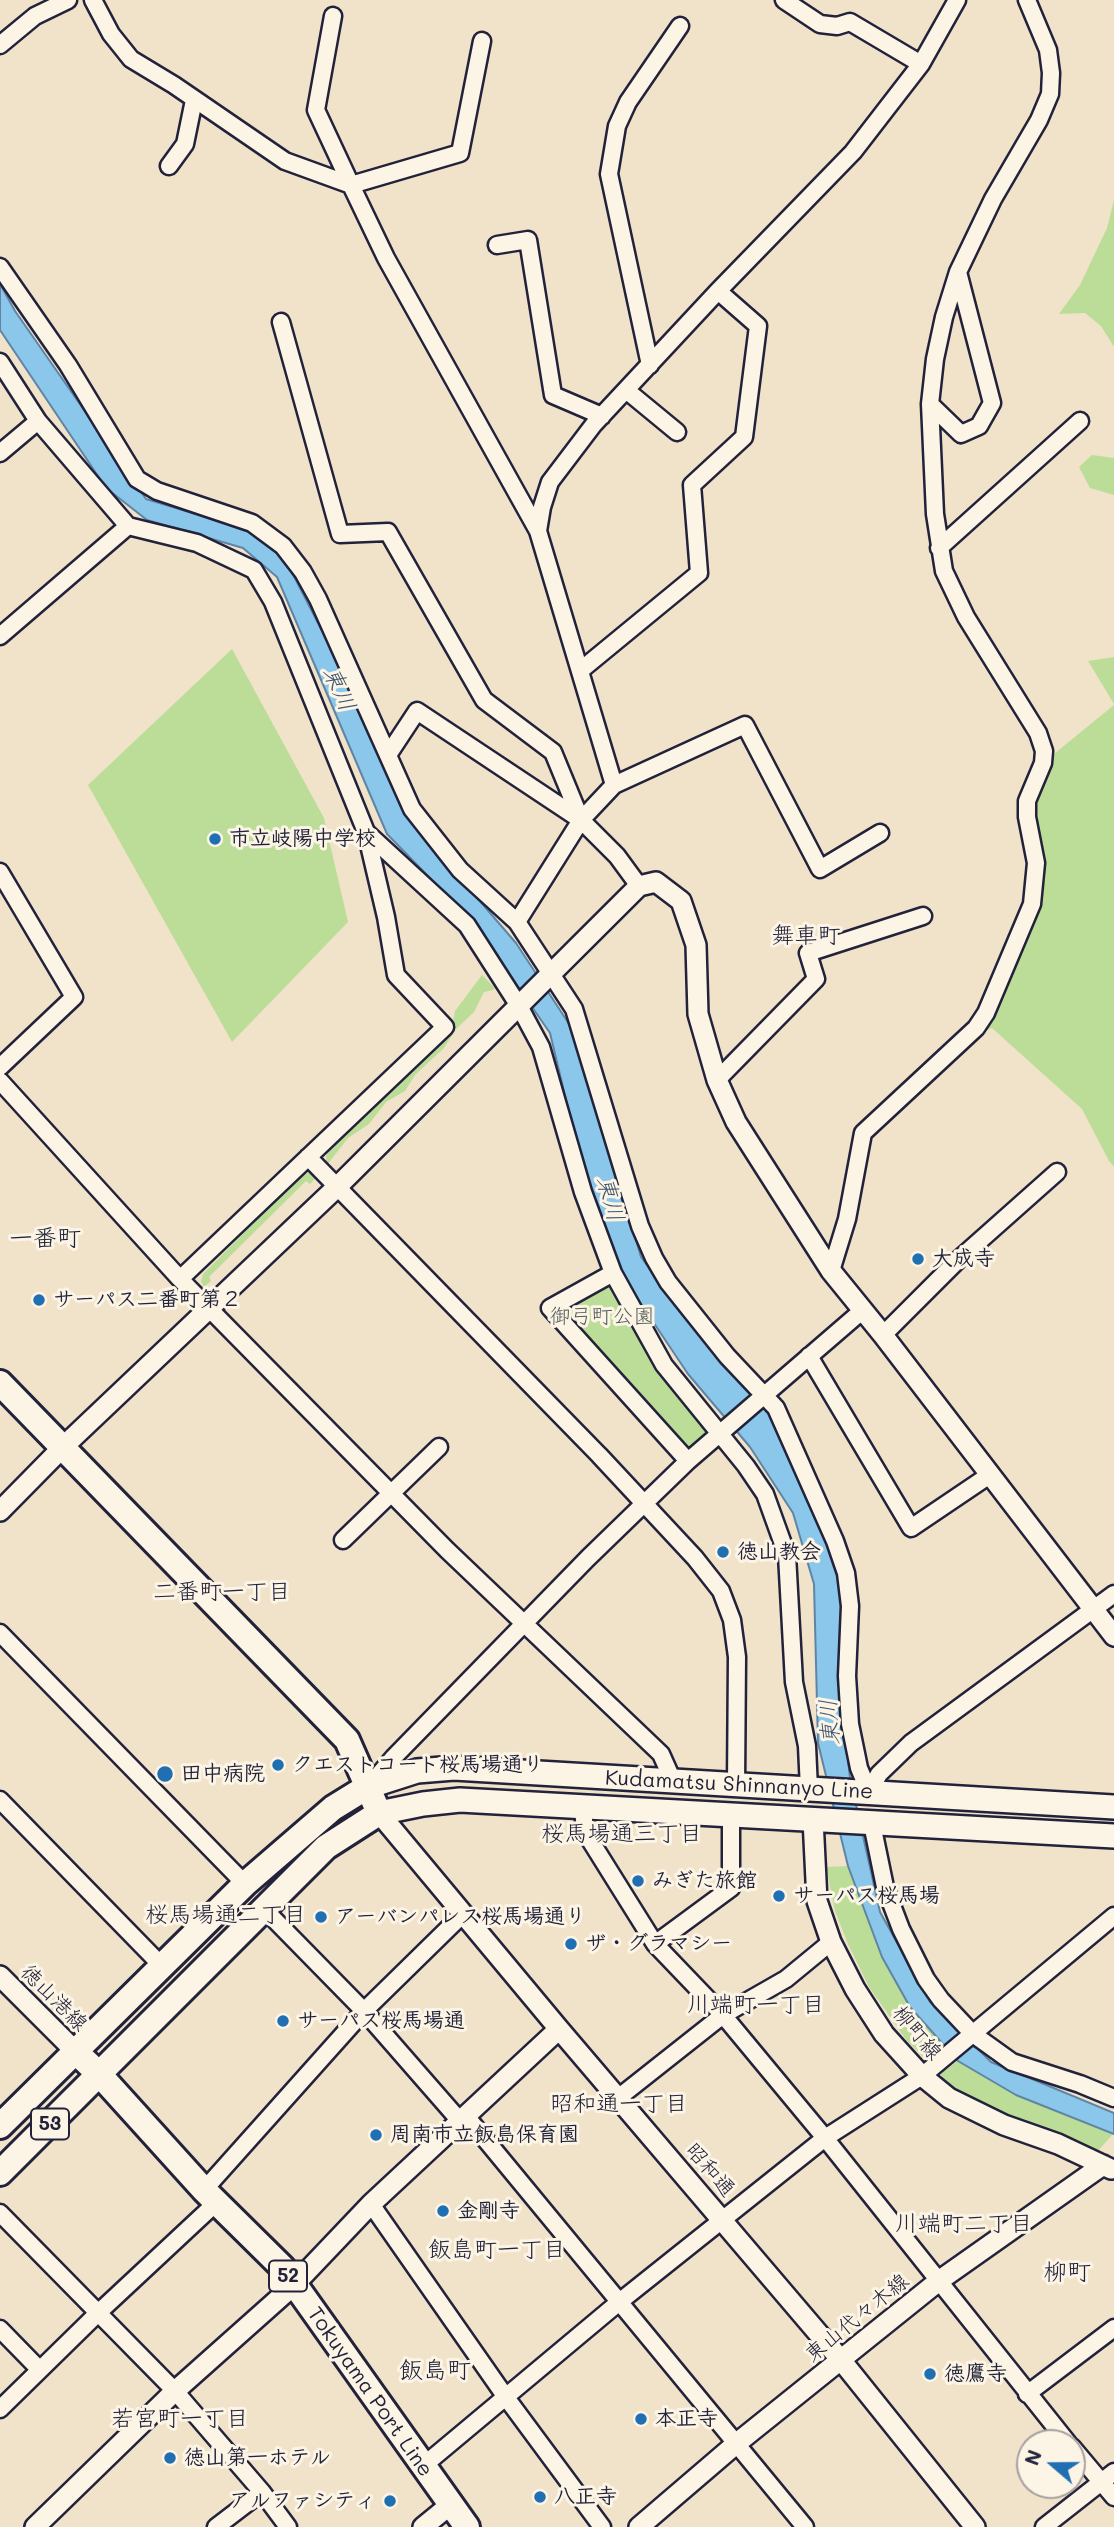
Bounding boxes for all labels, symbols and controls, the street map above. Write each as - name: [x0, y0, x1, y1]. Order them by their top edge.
- water label: 東川: [317, 662, 361, 716]
- place label: 市立岐陽中学校: [229, 826, 376, 852]
- marker: 市立岐陽中学校: [207, 831, 223, 847]
- district label: 舞車町: [772, 922, 840, 950]
- water label: 東川: [591, 1173, 629, 1225]
- district label: 一番町: [9, 1225, 81, 1253]
- place label: 大成寺: [932, 1246, 995, 1272]
- marker: 大成寺: [910, 1251, 926, 1267]
- place label: サーパス二番町第２: [53, 1287, 242, 1313]
- marker: サーパス二番町第２: [31, 1292, 47, 1308]
- park label: 御弓町公園: [550, 1304, 654, 1330]
- place label: 徳山教会: [737, 1539, 821, 1565]
- marker: 徳山教会: [715, 1544, 731, 1560]
- district label: 二番町一丁目: [153, 1578, 291, 1606]
- water label: 東川: [815, 1698, 845, 1746]
- place label: クエストコート桜馬場通り: [292, 1752, 544, 1778]
- marker: クエストコート桜馬場通り: [270, 1757, 286, 1773]
- place label: 田中病院: [181, 1761, 265, 1787]
- marker: 田中病院: [155, 1764, 175, 1784]
- street label: Kudamatsu Shinnanyo Line: [604, 1765, 874, 1805]
- district label: 桜馬場通三丁目: [542, 1820, 702, 1848]
- place label: みぎた旅館: [652, 1868, 757, 1894]
- marker: みぎた旅館: [630, 1873, 646, 1889]
- place label: サーパス桜馬場: [793, 1883, 940, 1909]
- marker: サーパス桜馬場: [771, 1888, 787, 1904]
- district label: 桜馬場通二丁目: [146, 1901, 306, 1929]
- place label: アーバンパレス桜馬場通り: [335, 1904, 586, 1930]
- marker: アーバンパレス桜馬場通り: [313, 1909, 329, 1925]
- place label: ザ・グラマシー: [585, 1931, 732, 1957]
- marker: ザ・グラマシー: [563, 1936, 579, 1952]
- street label: 徳山港線: [15, 1959, 93, 2037]
- district label: 川端町一丁目: [687, 1991, 825, 2019]
- street label: 柳町線: [887, 2001, 947, 2065]
- place label: サーパス桜馬場通: [297, 2008, 465, 2034]
- marker: サーパス桜馬場通: [275, 2013, 291, 2029]
- district label: 昭和通一丁目: [550, 2090, 688, 2118]
- road number: 53: [31, 2108, 69, 2140]
- place label: 周南市立飯島保育園: [390, 2122, 579, 2148]
- marker: 周南市立飯島保育園: [368, 2127, 384, 2143]
- street label: 昭和通: [680, 2138, 740, 2202]
- place label: 金剛寺: [457, 2198, 520, 2224]
- marker: 金剛寺: [435, 2203, 451, 2219]
- district label: 川端町二丁目: [895, 2210, 1033, 2238]
- district label: 飯島町一丁目: [428, 2236, 566, 2264]
- district label: 柳町: [1043, 2259, 1091, 2287]
- road number: 52: [269, 2260, 307, 2292]
- street label: 東山代々木線: [800, 2269, 914, 2367]
- street label: Tokuyama Port Line: [302, 2302, 438, 2482]
- district label: 飯島町: [399, 2357, 471, 2385]
- place label: 徳鷹寺: [944, 2361, 1007, 2387]
- marker: 徳鷹寺: [922, 2366, 938, 2382]
- district label: 若宮町一丁目: [111, 2405, 249, 2433]
- place label: 本正寺: [655, 2406, 718, 2432]
- marker: 本正寺: [633, 2411, 649, 2427]
- north arrow: [1016, 2429, 1086, 2499]
- place label: 徳山第一ホテル: [184, 2445, 331, 2471]
- text: N: [1018, 2446, 1047, 2468]
- marker: 徳山第一ホテル: [162, 2450, 178, 2466]
- place label: 八正寺: [554, 2484, 617, 2510]
- place label: アルファシティ: [229, 2488, 376, 2514]
- marker: 八正寺: [532, 2489, 548, 2505]
- marker: アルファシティ: [382, 2493, 398, 2509]

